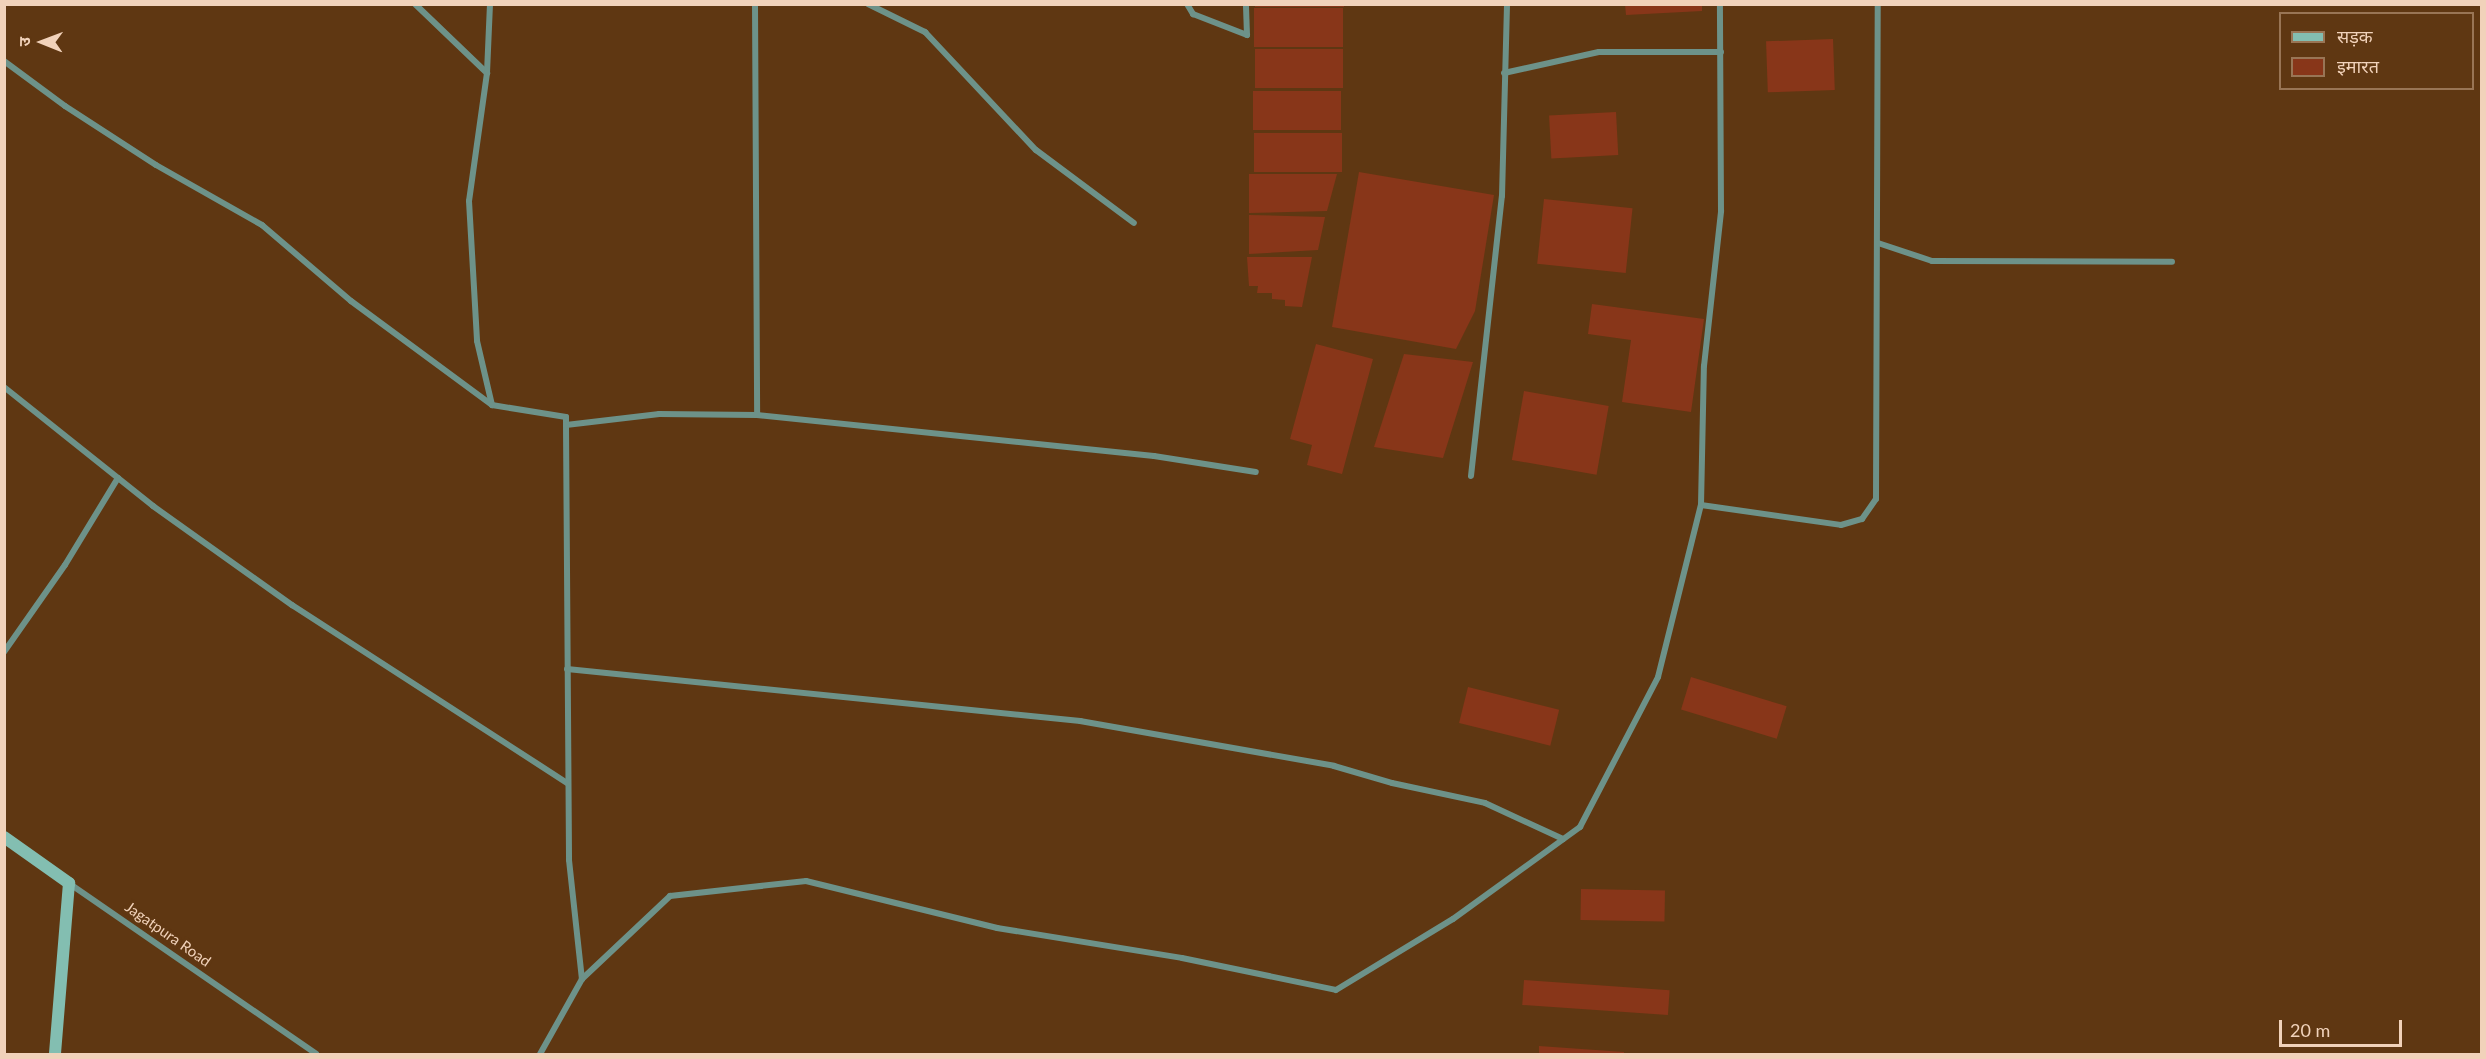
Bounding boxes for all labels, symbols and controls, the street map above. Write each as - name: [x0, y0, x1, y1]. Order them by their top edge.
- north arrow: [12, 12, 72, 72]
- legend: [2279, 12, 2474, 90]
- text: सड़क: [2337, 25, 2373, 47]
- text: उ: [14, 37, 33, 47]
- text: इमारत: [2337, 55, 2379, 77]
- street label: Jagatpura Road: [122, 898, 214, 970]
- scale bar: [2282, 1008, 2405, 1046]
- text: 20 m: [2290, 1019, 2330, 1041]

